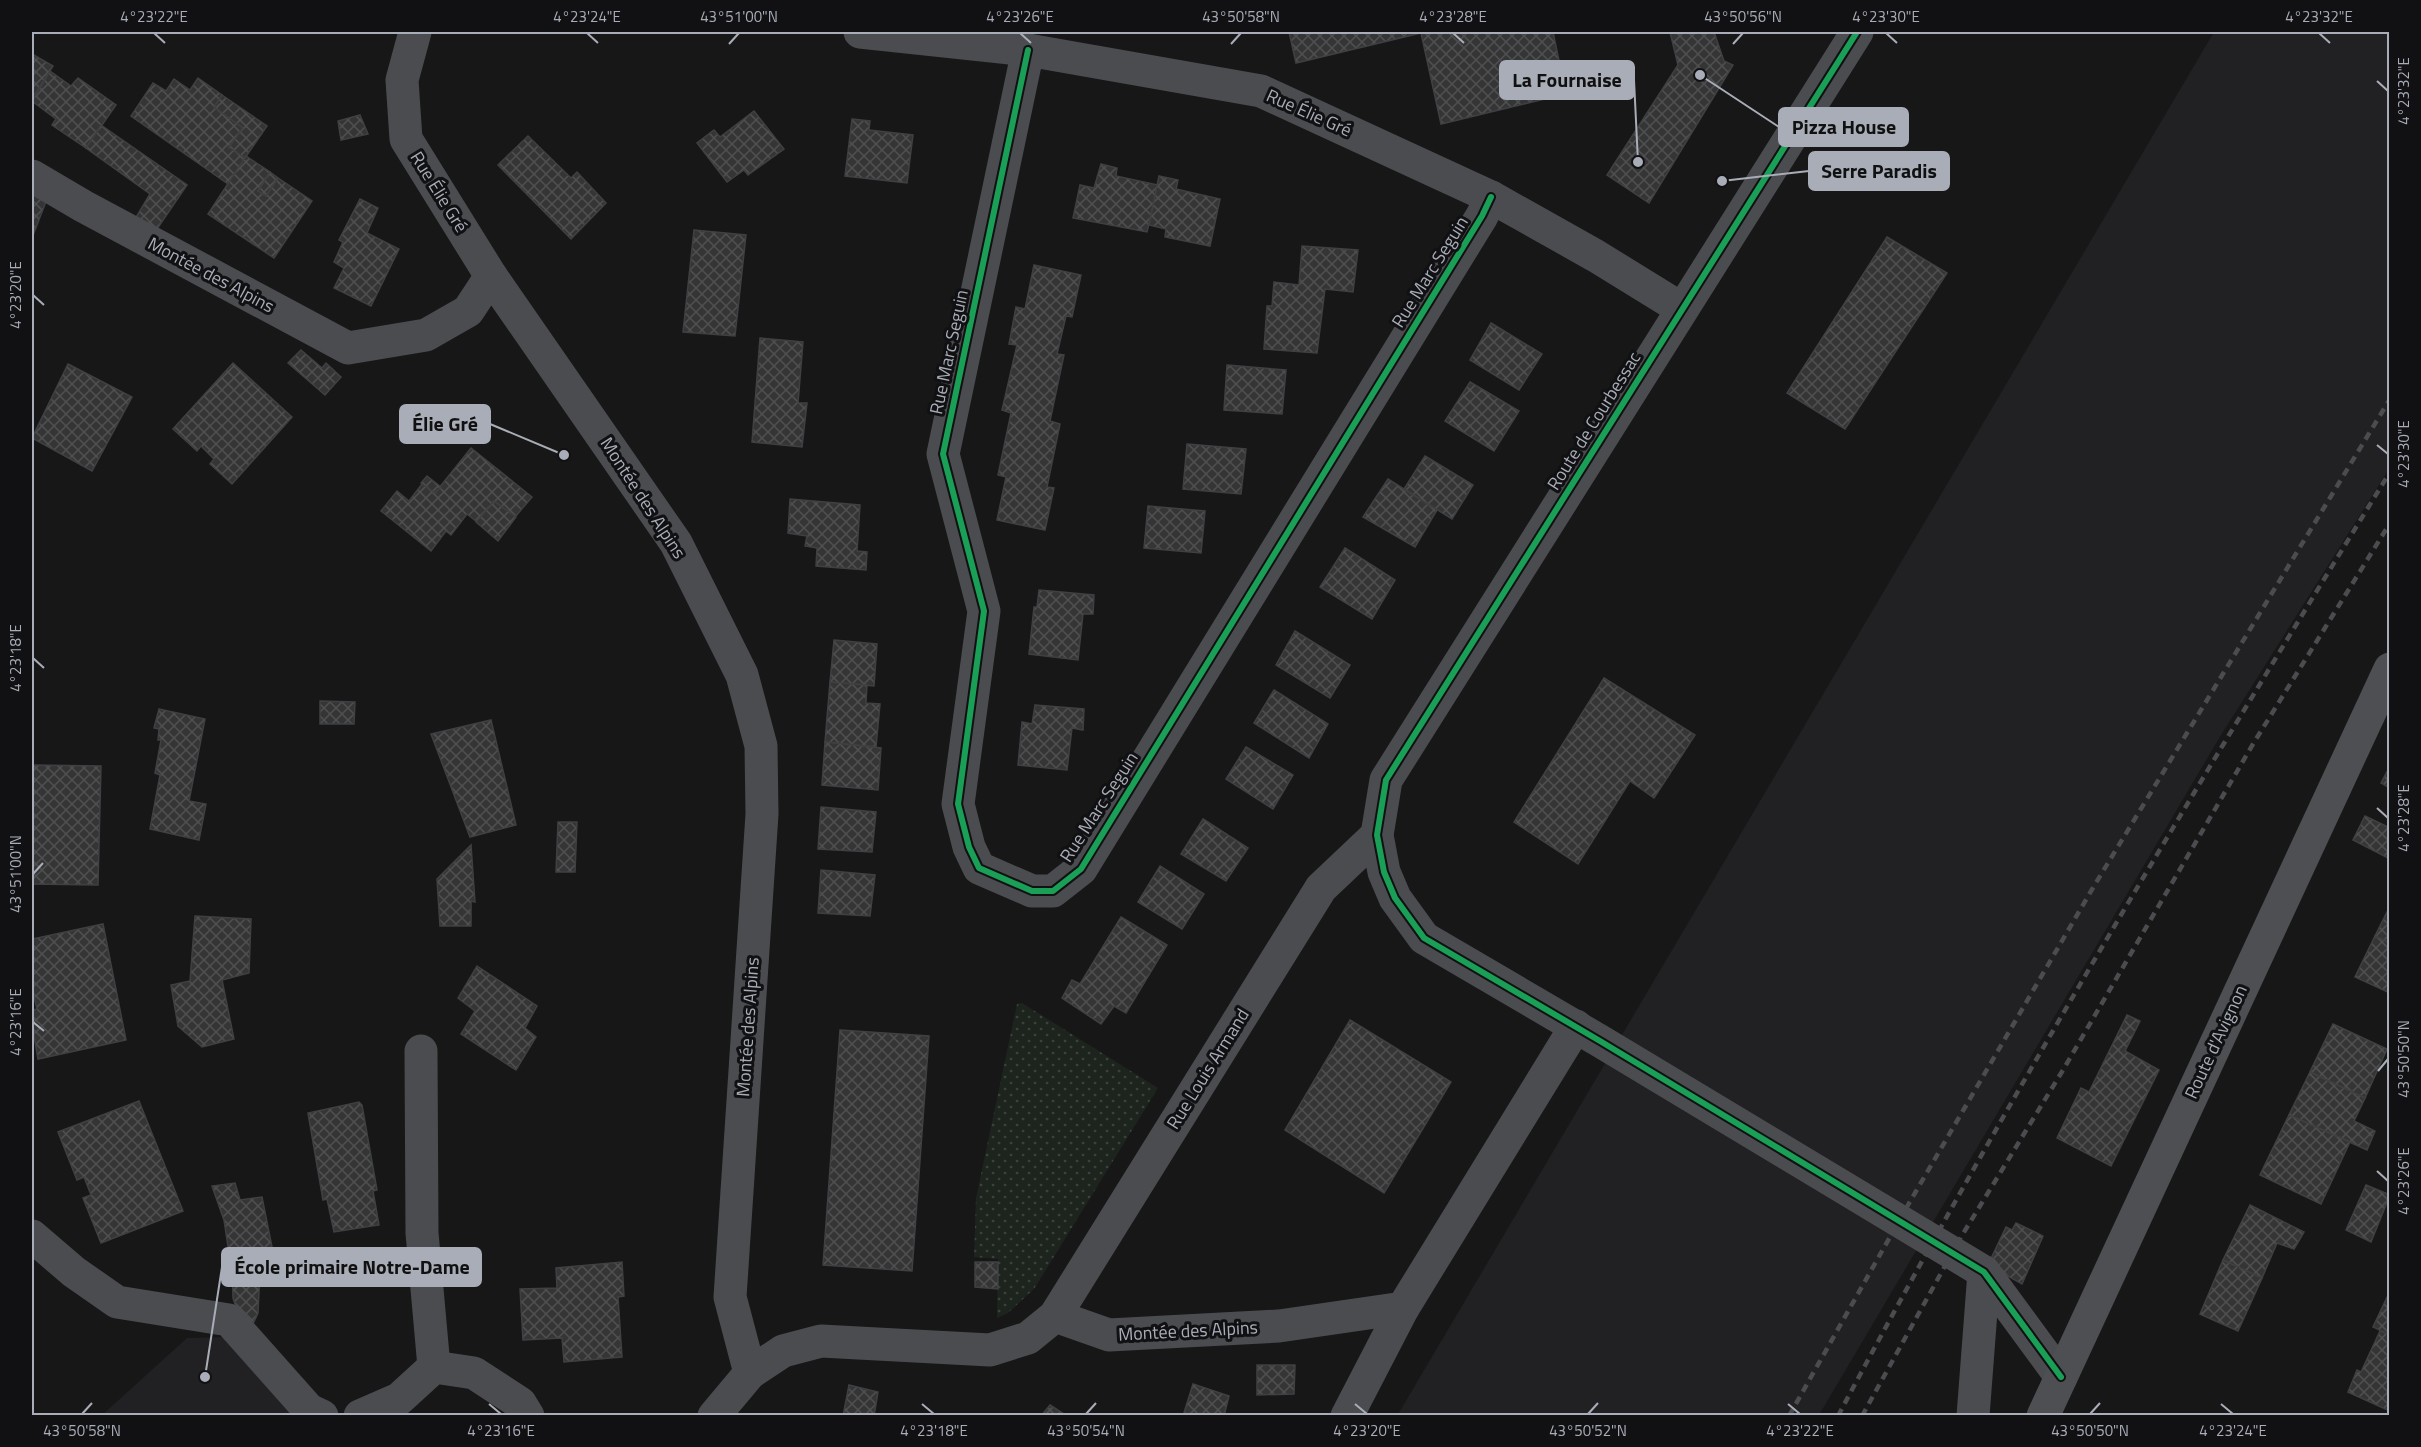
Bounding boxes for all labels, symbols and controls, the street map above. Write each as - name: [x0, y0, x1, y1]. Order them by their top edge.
- text: 4°23'22"E: [120, 5, 188, 28]
- text: 4°23'24"E: [553, 5, 621, 28]
- text: 43°51'00"N: [700, 5, 778, 28]
- text: 4°23'26"E: [986, 5, 1054, 28]
- text: 43°50'58"N: [1202, 5, 1280, 28]
- text: 4°23'28"E: [1419, 5, 1487, 28]
- text: 43°50'56"N: [1704, 5, 1782, 28]
- text: 4°23'30"E: [1852, 5, 1920, 28]
- text: 4°23'32"E: [2285, 5, 2353, 28]
- text: 4°23'32"E: [2392, 57, 2415, 125]
- callout: La Fournaise: [1500, 61, 1634, 99]
- text: La Fournaise: [1512, 64, 1622, 95]
- street label: Rue Élie Gré: [1262, 82, 1356, 143]
- callout: Pizza House: [1779, 108, 1908, 146]
- text: Pizza House: [1792, 111, 1896, 142]
- street label: Rue Élie Gré: [404, 146, 475, 237]
- callout: Serre Paradis: [1809, 152, 1949, 190]
- text: Serre Paradis: [1821, 155, 1937, 186]
- street label: Rue Marc Seguin: [1385, 211, 1475, 333]
- street label: Montée des Alpins: [143, 230, 279, 319]
- text: 4°23'20"E: [4, 261, 27, 329]
- street label: Rue Marc Seguin: [922, 287, 975, 417]
- street label: Route de Courbessac: [1540, 346, 1647, 495]
- callout: Élie Gré: [400, 405, 490, 443]
- text: Élie Gré: [412, 408, 478, 439]
- text: 4°23'30"E: [2392, 420, 2415, 488]
- street label: Montée des Alpins: [594, 432, 693, 564]
- text: 4°23'18"E: [4, 624, 27, 692]
- street label: Rue Marc Seguin: [1053, 746, 1144, 867]
- text: 4°23'28"E: [2392, 784, 2415, 852]
- text: 43°51'00"N: [4, 835, 27, 913]
- street label: Montée des Alpins: [729, 956, 766, 1098]
- street label: Route d'Avignon: [2177, 980, 2254, 1103]
- text: 4°23'16"E: [4, 988, 27, 1056]
- street label: Rue Louis Armand: [1160, 1003, 1256, 1134]
- text: 43°50'50"N: [2392, 1020, 2415, 1098]
- text: 4°23'26"E: [2392, 1147, 2415, 1215]
- callout: École primaire Notre-Dame: [222, 1248, 481, 1286]
- text: École primaire Notre-Dame: [234, 1251, 470, 1282]
- street label: Montée des Alpins: [1117, 1313, 1259, 1348]
- text: 43°50'58"N: [43, 1419, 121, 1442]
- text: 4°23'16"E: [467, 1419, 535, 1442]
- text: 4°23'18"E: [900, 1419, 968, 1442]
- text: 43°50'54"N: [1047, 1419, 1125, 1442]
- text: 4°23'20"E: [1333, 1419, 1401, 1442]
- text: 43°50'52"N: [1549, 1419, 1627, 1442]
- text: 4°23'22"E: [1766, 1419, 1834, 1442]
- text: 43°50'50"N: [2051, 1419, 2129, 1442]
- text: 4°23'24"E: [2199, 1419, 2267, 1442]

